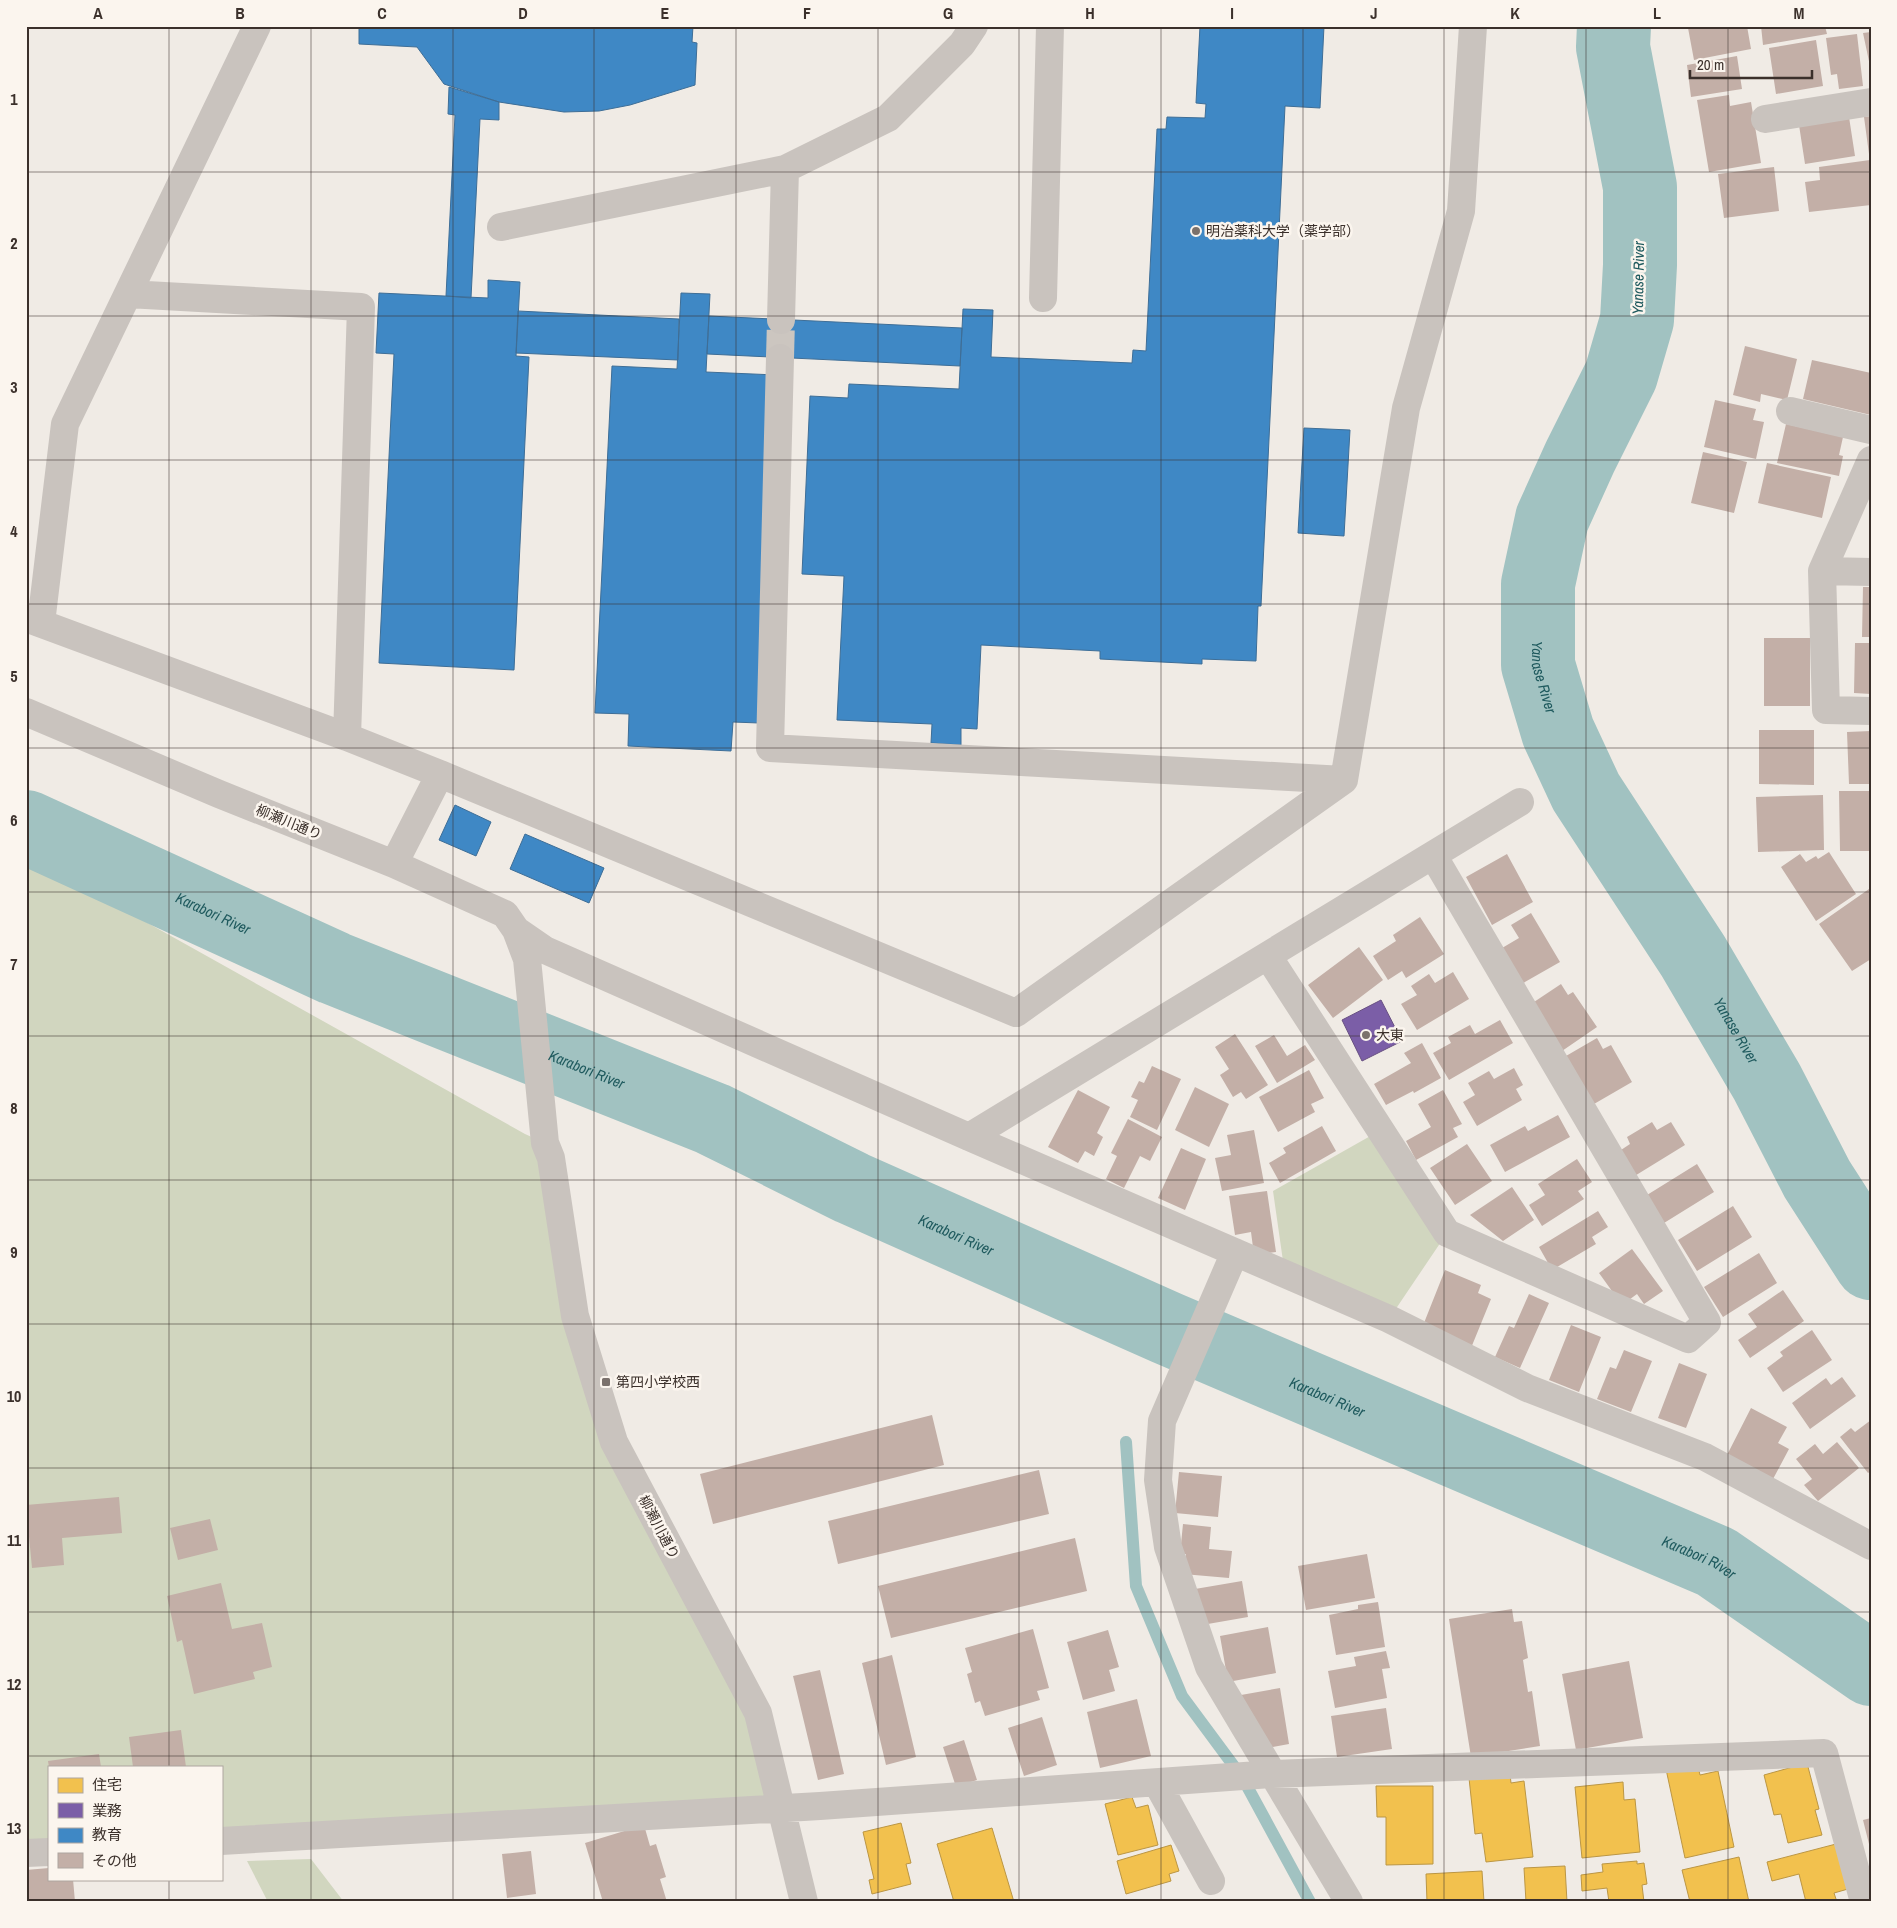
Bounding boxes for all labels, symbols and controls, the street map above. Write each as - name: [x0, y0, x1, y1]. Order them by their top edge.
- text: A: [93, 2, 103, 24]
- text: B: [235, 2, 245, 24]
- text: C: [377, 2, 387, 24]
- text: D: [518, 2, 528, 24]
- text: E: [661, 2, 670, 24]
- text: F: [803, 2, 811, 24]
- text: G: [943, 2, 953, 24]
- text: H: [1085, 2, 1095, 24]
- text: I: [1230, 2, 1234, 24]
- text: J: [1370, 2, 1378, 24]
- text: K: [1510, 2, 1520, 24]
- text: L: [1653, 2, 1661, 24]
- text: M: [1794, 2, 1805, 24]
- scale bar: [1690, 48, 1812, 80]
- text: 20 m: [1697, 54, 1724, 75]
- text: 1: [10, 88, 18, 110]
- place label: 明治薬科大学（薬学部）: [1206, 222, 1360, 240]
- marker: 明治薬科大学（薬学部）: [1190, 225, 1202, 237]
- text: 2: [10, 232, 18, 254]
- water label: Yanase River: [1627, 240, 1649, 315]
- text: 3: [10, 376, 18, 398]
- text: 4: [10, 520, 18, 542]
- water label: Yanase River: [1527, 641, 1562, 716]
- text: 5: [10, 665, 18, 687]
- street label: 柳瀬川通り: [253, 801, 325, 843]
- text: 6: [10, 809, 18, 831]
- water label: Karabori River: [173, 887, 255, 939]
- text: 7: [10, 953, 18, 975]
- water label: Yanase River: [1709, 993, 1765, 1068]
- place label: 大東: [1376, 1026, 1404, 1044]
- marker: 大東: [1360, 1029, 1372, 1041]
- water label: Karabori River: [546, 1044, 629, 1094]
- text: 8: [10, 1097, 18, 1119]
- water label: Karabori River: [915, 1208, 998, 1261]
- text: 9: [10, 1241, 18, 1263]
- water label: Karabori River: [1286, 1371, 1369, 1422]
- place label: 第四小学校西: [616, 1373, 700, 1391]
- marker: 第四小学校西: [600, 1376, 612, 1388]
- text: 10: [7, 1385, 21, 1407]
- street label: 柳瀬川通り: [635, 1492, 683, 1562]
- text: 11: [7, 1529, 22, 1551]
- water label: Karabori River: [1659, 1530, 1741, 1584]
- text: 12: [7, 1673, 21, 1695]
- legend: [48, 1766, 222, 1880]
- text: 住宅: [92, 1774, 122, 1795]
- text: 業務: [92, 1800, 122, 1821]
- text: 13: [7, 1817, 21, 1839]
- text: 教育: [92, 1824, 122, 1845]
- text: その他: [92, 1850, 137, 1871]

